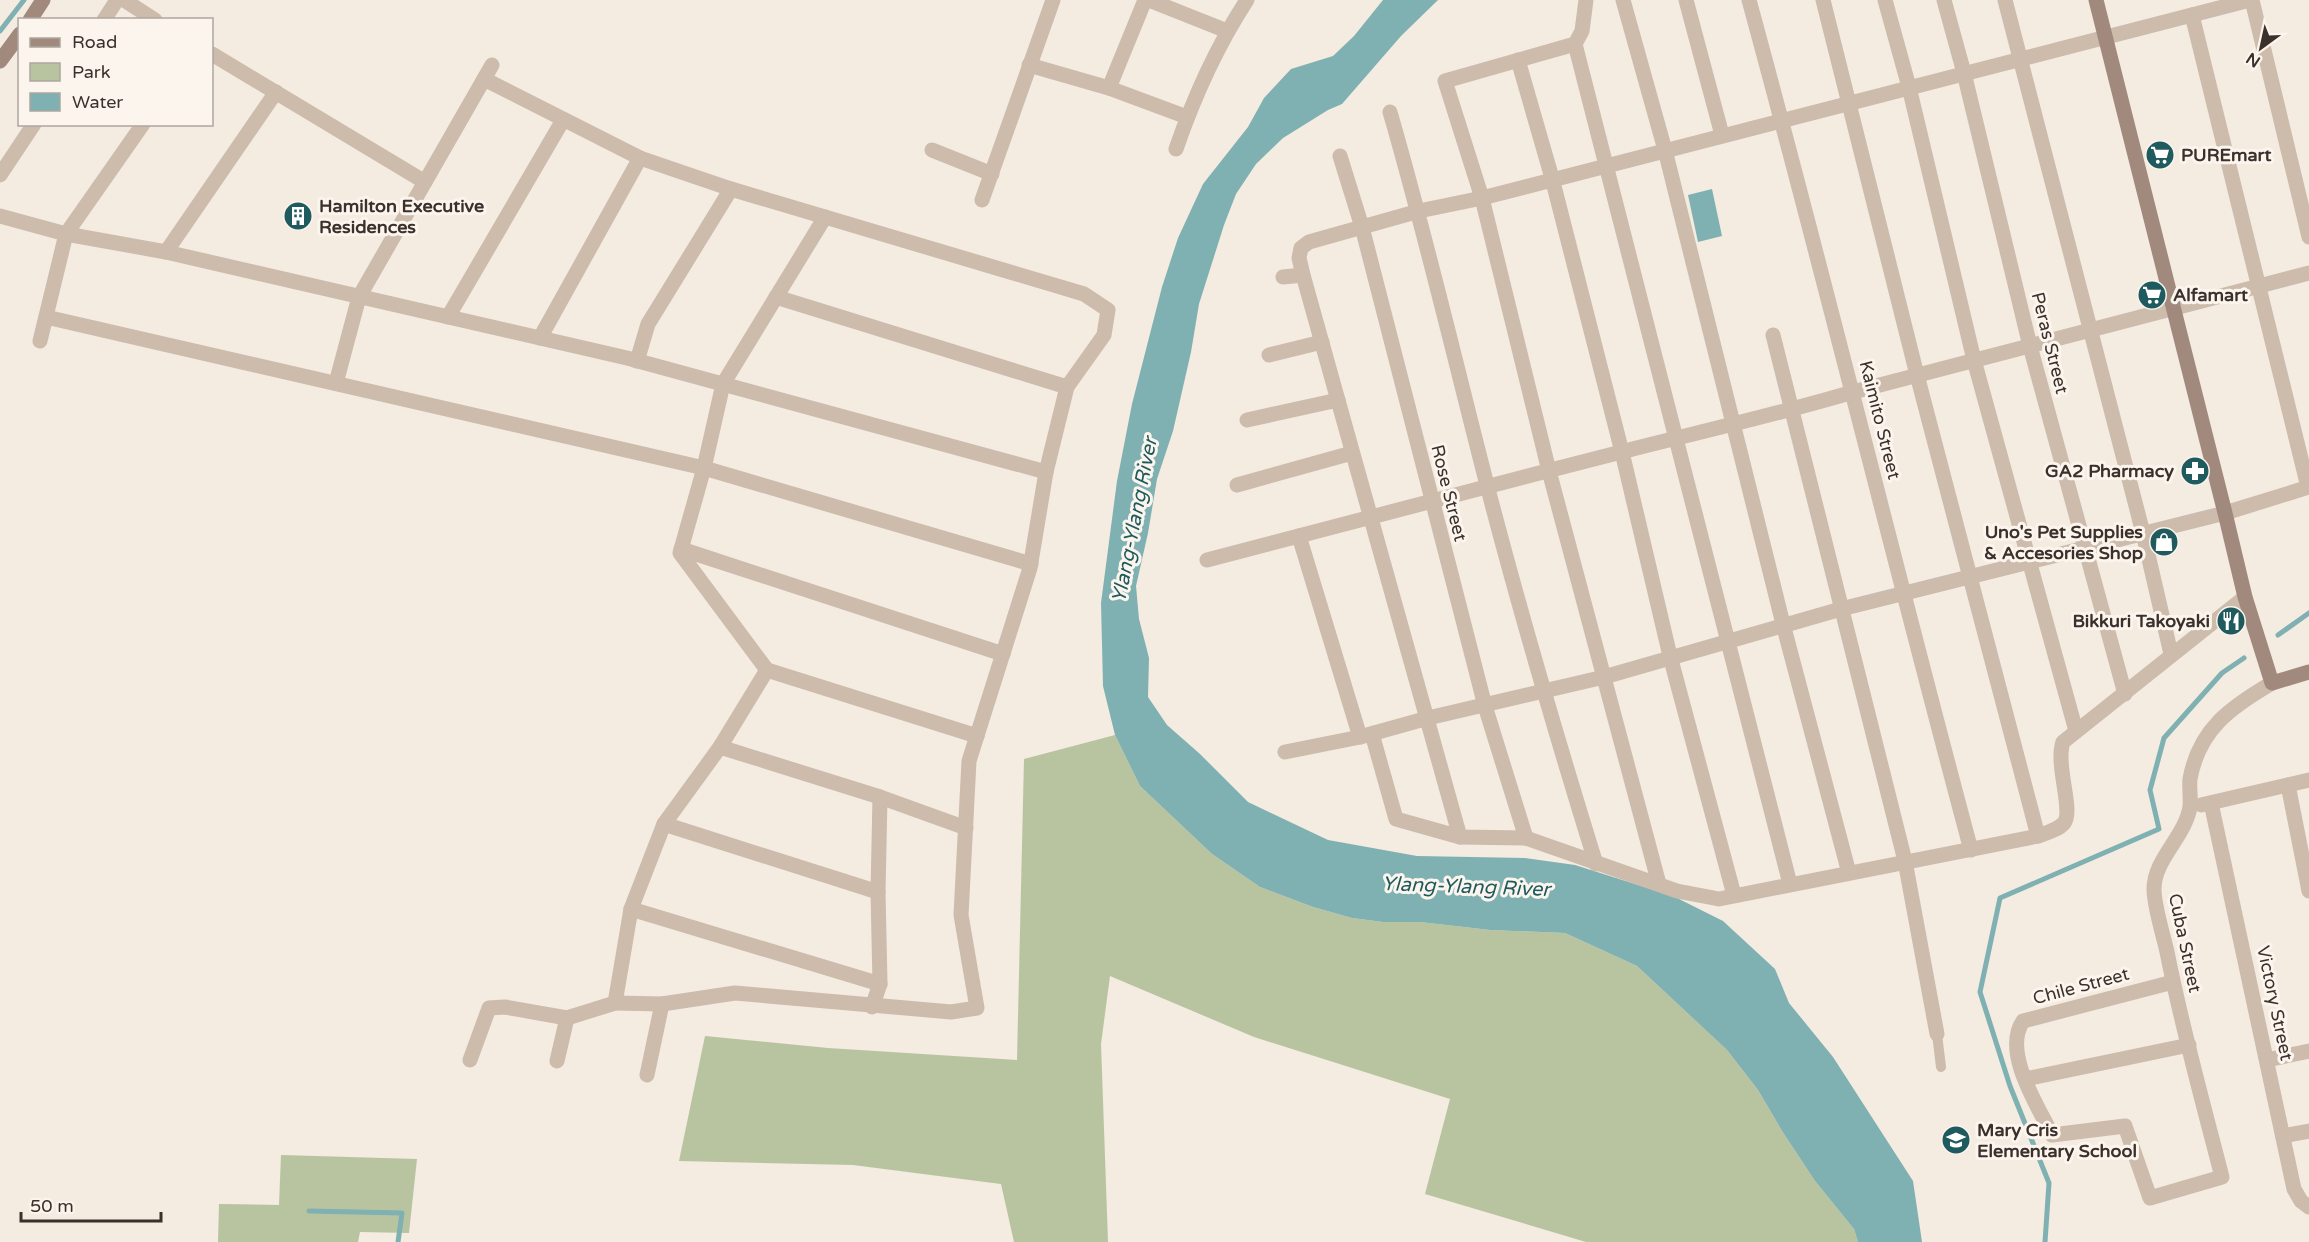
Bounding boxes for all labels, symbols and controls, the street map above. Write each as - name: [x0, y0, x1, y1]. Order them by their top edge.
- legend: [18, 18, 213, 126]
- north arrow: [2231, 18, 2291, 78]
- text: Road: [72, 31, 117, 53]
- text: N: [2243, 48, 2264, 72]
- text: Park: [72, 61, 111, 83]
- text: Water: [72, 91, 123, 113]
- supermarket icon: PUREmart: [2144, 139, 2176, 171]
- place label: PUREmart: [2181, 144, 2271, 166]
- place label: Hamilton Executive Residences: [319, 195, 484, 238]
- building icon: Hamilton Executive Residences: [282, 200, 314, 232]
- supermarket icon: Alfamart: [2136, 279, 2168, 311]
- place label: Alfamart: [2173, 284, 2248, 306]
- street label: Peras Street: [2027, 290, 2073, 396]
- street label: Kaimito Street: [1855, 358, 1905, 482]
- water label: Ylang-Ylang River: [1107, 433, 1163, 605]
- street label: Rose Street: [1426, 442, 1472, 544]
- pharmacy icon: GA2 Pharmacy: [2179, 455, 2211, 487]
- place label: GA2 Pharmacy: [2045, 460, 2174, 482]
- place label: Uno's Pet Supplies & Accesories Shop: [1984, 521, 2143, 564]
- shop icon: Uno's Pet Supplies & Accesories Shop: [2148, 526, 2180, 558]
- restaurant icon: Bikkuri Takoyaki: [2215, 605, 2247, 637]
- place label: Bikkuri Takoyaki: [2072, 610, 2210, 632]
- water label: Ylang-Ylang River: [1382, 872, 1553, 902]
- street label: Cuba Street: [2164, 891, 2206, 995]
- street label: Victory Street: [2252, 944, 2298, 1063]
- street label: Chile Street: [2030, 963, 2132, 1009]
- place label: Mary Cris Elementary School: [1977, 1119, 2137, 1162]
- school or university icon: Mary Cris Elementary School: [1940, 1124, 1972, 1156]
- scale bar: [21, 1185, 160, 1223]
- text: 50 m: [30, 1195, 74, 1217]

